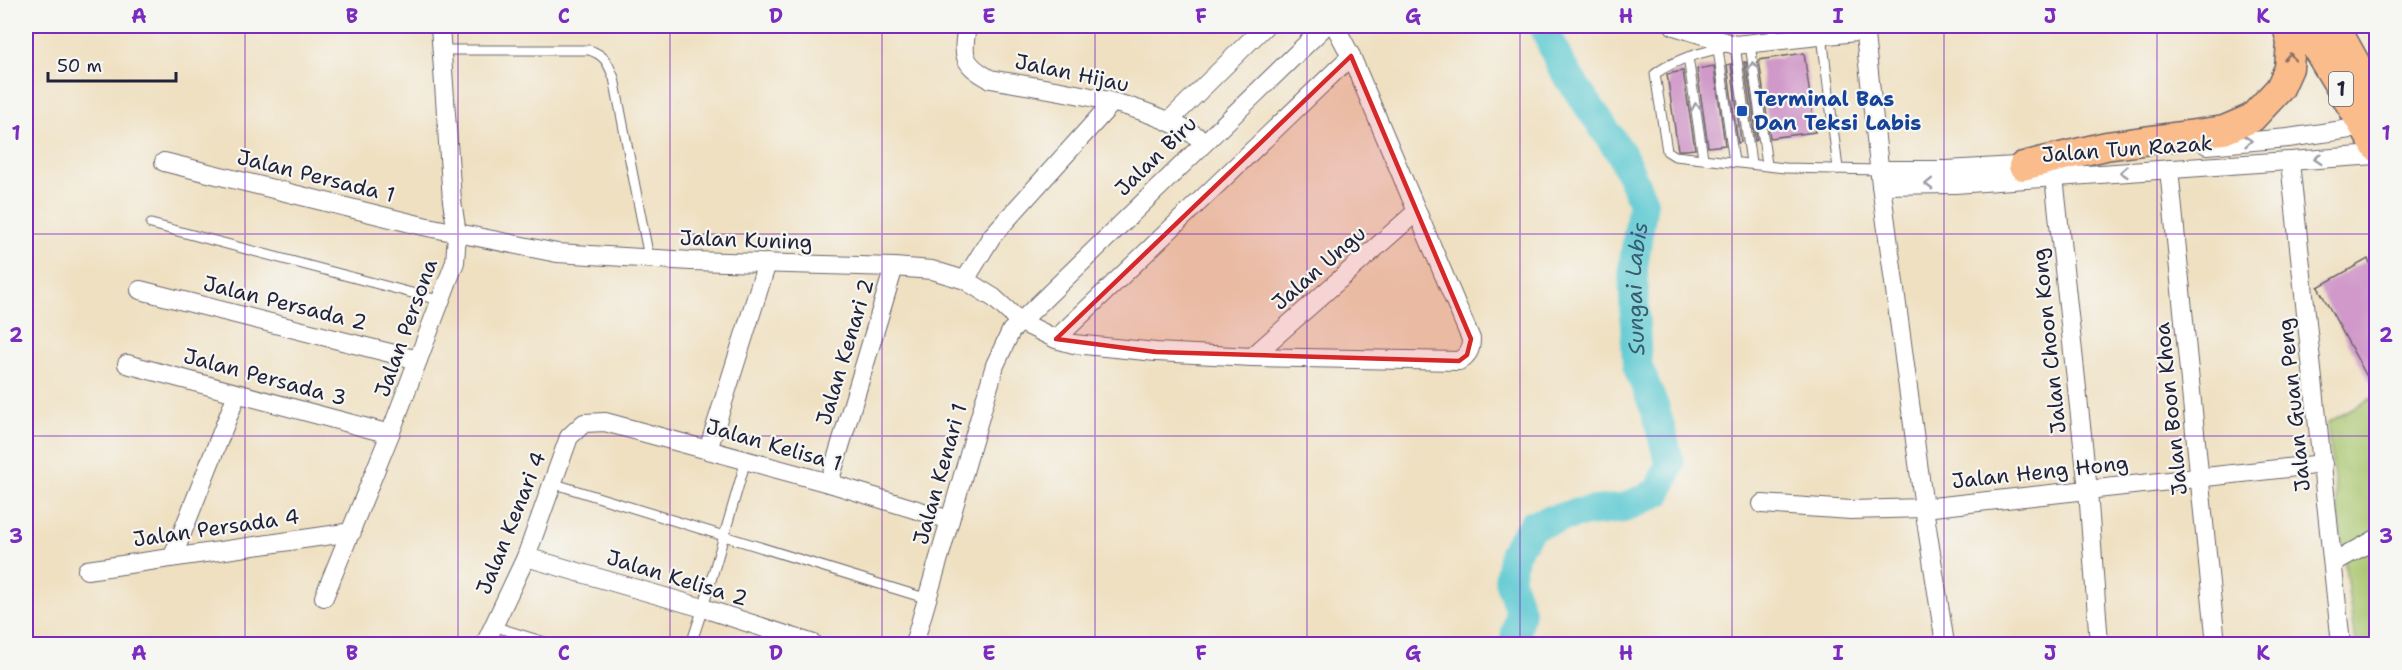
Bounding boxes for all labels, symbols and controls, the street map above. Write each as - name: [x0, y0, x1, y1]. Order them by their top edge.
- text: A: [131, 3, 147, 29]
- text: B: [346, 3, 358, 29]
- text: C: [558, 3, 570, 29]
- text: D: [769, 3, 783, 29]
- text: E: [982, 3, 996, 29]
- text: F: [1195, 3, 1207, 29]
- text: G: [1405, 3, 1421, 29]
- text: H: [1619, 3, 1633, 29]
- text: I: [1832, 3, 1844, 29]
- text: J: [2044, 3, 2057, 29]
- text: K: [2256, 3, 2270, 29]
- scale bar: [48, 45, 176, 83]
- street label: Jalan Hijau: [1012, 47, 1132, 99]
- one-way arrow: [2283, 53, 2296, 62]
- text: 50 m: [57, 54, 102, 78]
- one-way arrow: [1748, 61, 1760, 70]
- road number: 1: [2329, 72, 2353, 106]
- place label: Terminal Bas Dan Teksi Labis: [1754, 85, 1921, 137]
- one-way arrow: [1690, 103, 1702, 112]
- marker: Terminal Bas Dan Teksi Labis: [1735, 104, 1749, 118]
- street label: Jalan Biru: [1109, 110, 1203, 202]
- text: 1: [11, 120, 21, 146]
- text: 1: [2381, 120, 2391, 146]
- street label: Jalan Tun Razak: [2040, 129, 2214, 169]
- one-way arrow: [2244, 135, 2253, 148]
- street label: Jalan Persada 1: [234, 143, 398, 209]
- one-way arrow: [2314, 153, 2323, 166]
- one-way arrow: [2119, 165, 2128, 178]
- one-way arrow: [1924, 178, 1933, 190]
- street label: Jalan Ungu: [1266, 219, 1372, 317]
- water label: Sungai Labis: [1619, 220, 1655, 356]
- street label: Jalan Kuning: [679, 224, 813, 256]
- street label: Jalan Choon Kong: [2025, 247, 2073, 435]
- street label: Jalan Persona: [368, 255, 444, 401]
- street label: Jalan Persada 2: [200, 269, 370, 337]
- street label: Jalan Kenari 2: [809, 275, 881, 429]
- street label: Jalan Guan Peng: [2271, 317, 2317, 493]
- street label: Jalan Boon Khoa: [2148, 321, 2194, 497]
- text: 2: [9, 322, 23, 348]
- text: 2: [2379, 322, 2393, 348]
- street label: Jalan Persada 3: [180, 342, 350, 412]
- street label: Jalan Kenari 1: [906, 400, 974, 548]
- street label: Jalan Kelisa 1: [703, 412, 845, 478]
- street label: Jalan Kenari 4: [470, 447, 552, 599]
- street label: Jalan Heng Hong: [1950, 449, 2130, 495]
- street label: Jalan Persada 4: [131, 502, 301, 554]
- text: 3: [9, 523, 23, 549]
- text: 3: [2379, 523, 2393, 549]
- street label: Jalan Kelisa 2: [603, 543, 751, 613]
- text: A: [131, 640, 147, 666]
- text: B: [346, 640, 358, 666]
- text: C: [558, 640, 570, 666]
- text: D: [769, 640, 783, 666]
- text: E: [982, 640, 996, 666]
- text: F: [1195, 640, 1207, 666]
- text: G: [1405, 640, 1421, 666]
- text: H: [1619, 640, 1633, 666]
- text: I: [1832, 640, 1844, 666]
- text: J: [2044, 640, 2057, 666]
- text: K: [2256, 640, 2270, 666]

